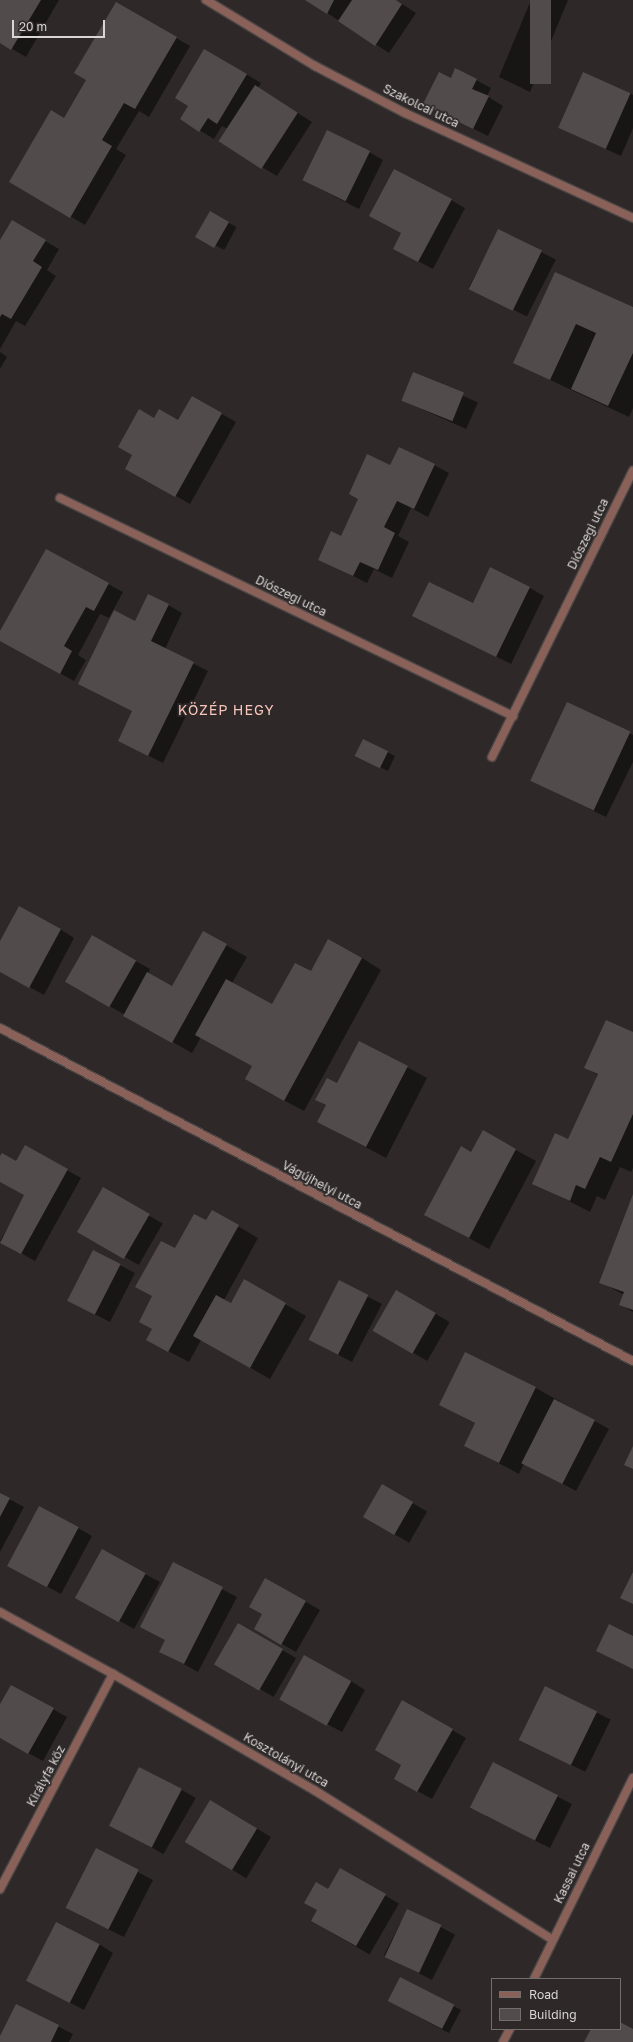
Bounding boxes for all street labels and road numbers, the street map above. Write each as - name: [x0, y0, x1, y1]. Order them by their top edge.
- street label: Szakolcai utca: [381, 81, 461, 131]
- street label: Diószegi utca: [565, 496, 611, 572]
- street label: Diószegi utca: [253, 573, 329, 619]
- street label: Vágújhelyi utca: [280, 1158, 364, 1212]
- street label: Kosztolányi utca: [241, 1730, 331, 1790]
- street label: Királyfa köz: [24, 1743, 68, 1809]
- street label: Kassai utca: [551, 1840, 593, 1906]

